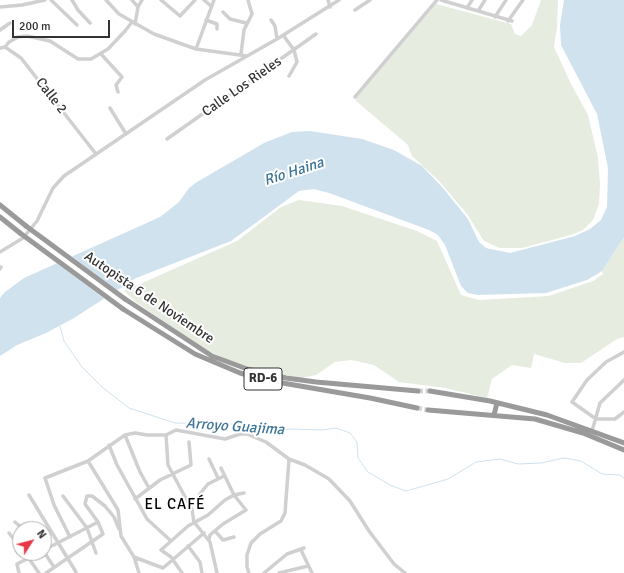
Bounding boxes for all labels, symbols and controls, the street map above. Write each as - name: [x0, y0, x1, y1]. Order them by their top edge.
- scale bar: [14, 12, 112, 38]
- text: 200 m: [19, 19, 51, 34]
- street label: Calle Los Rieles: [199, 53, 285, 121]
- street label: Calle 2: [32, 75, 70, 117]
- water label: Río Haina: [262, 154, 326, 190]
- street label: Autopista 6 de Noviembre: [81, 248, 217, 348]
- road number: RD-6: [244, 368, 282, 390]
- water label: Arroyo Guajima: [185, 415, 285, 439]
- district label: EL CAFÉ: [144, 496, 206, 514]
- north arrow: [12, 521, 52, 561]
- text: N: [34, 527, 49, 541]

